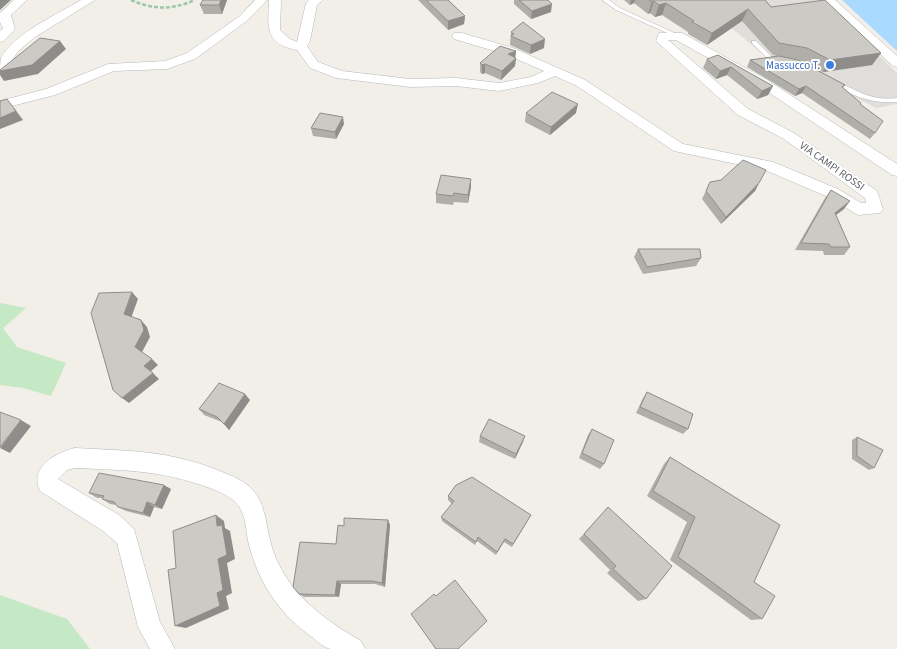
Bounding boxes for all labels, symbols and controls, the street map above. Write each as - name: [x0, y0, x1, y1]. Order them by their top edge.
- place label: Massucco T.: [766, 58, 820, 73]
- marker: Massucco T.: [824, 59, 836, 71]
- street label: VIA CAMPI ROSSI: [796, 138, 868, 194]

